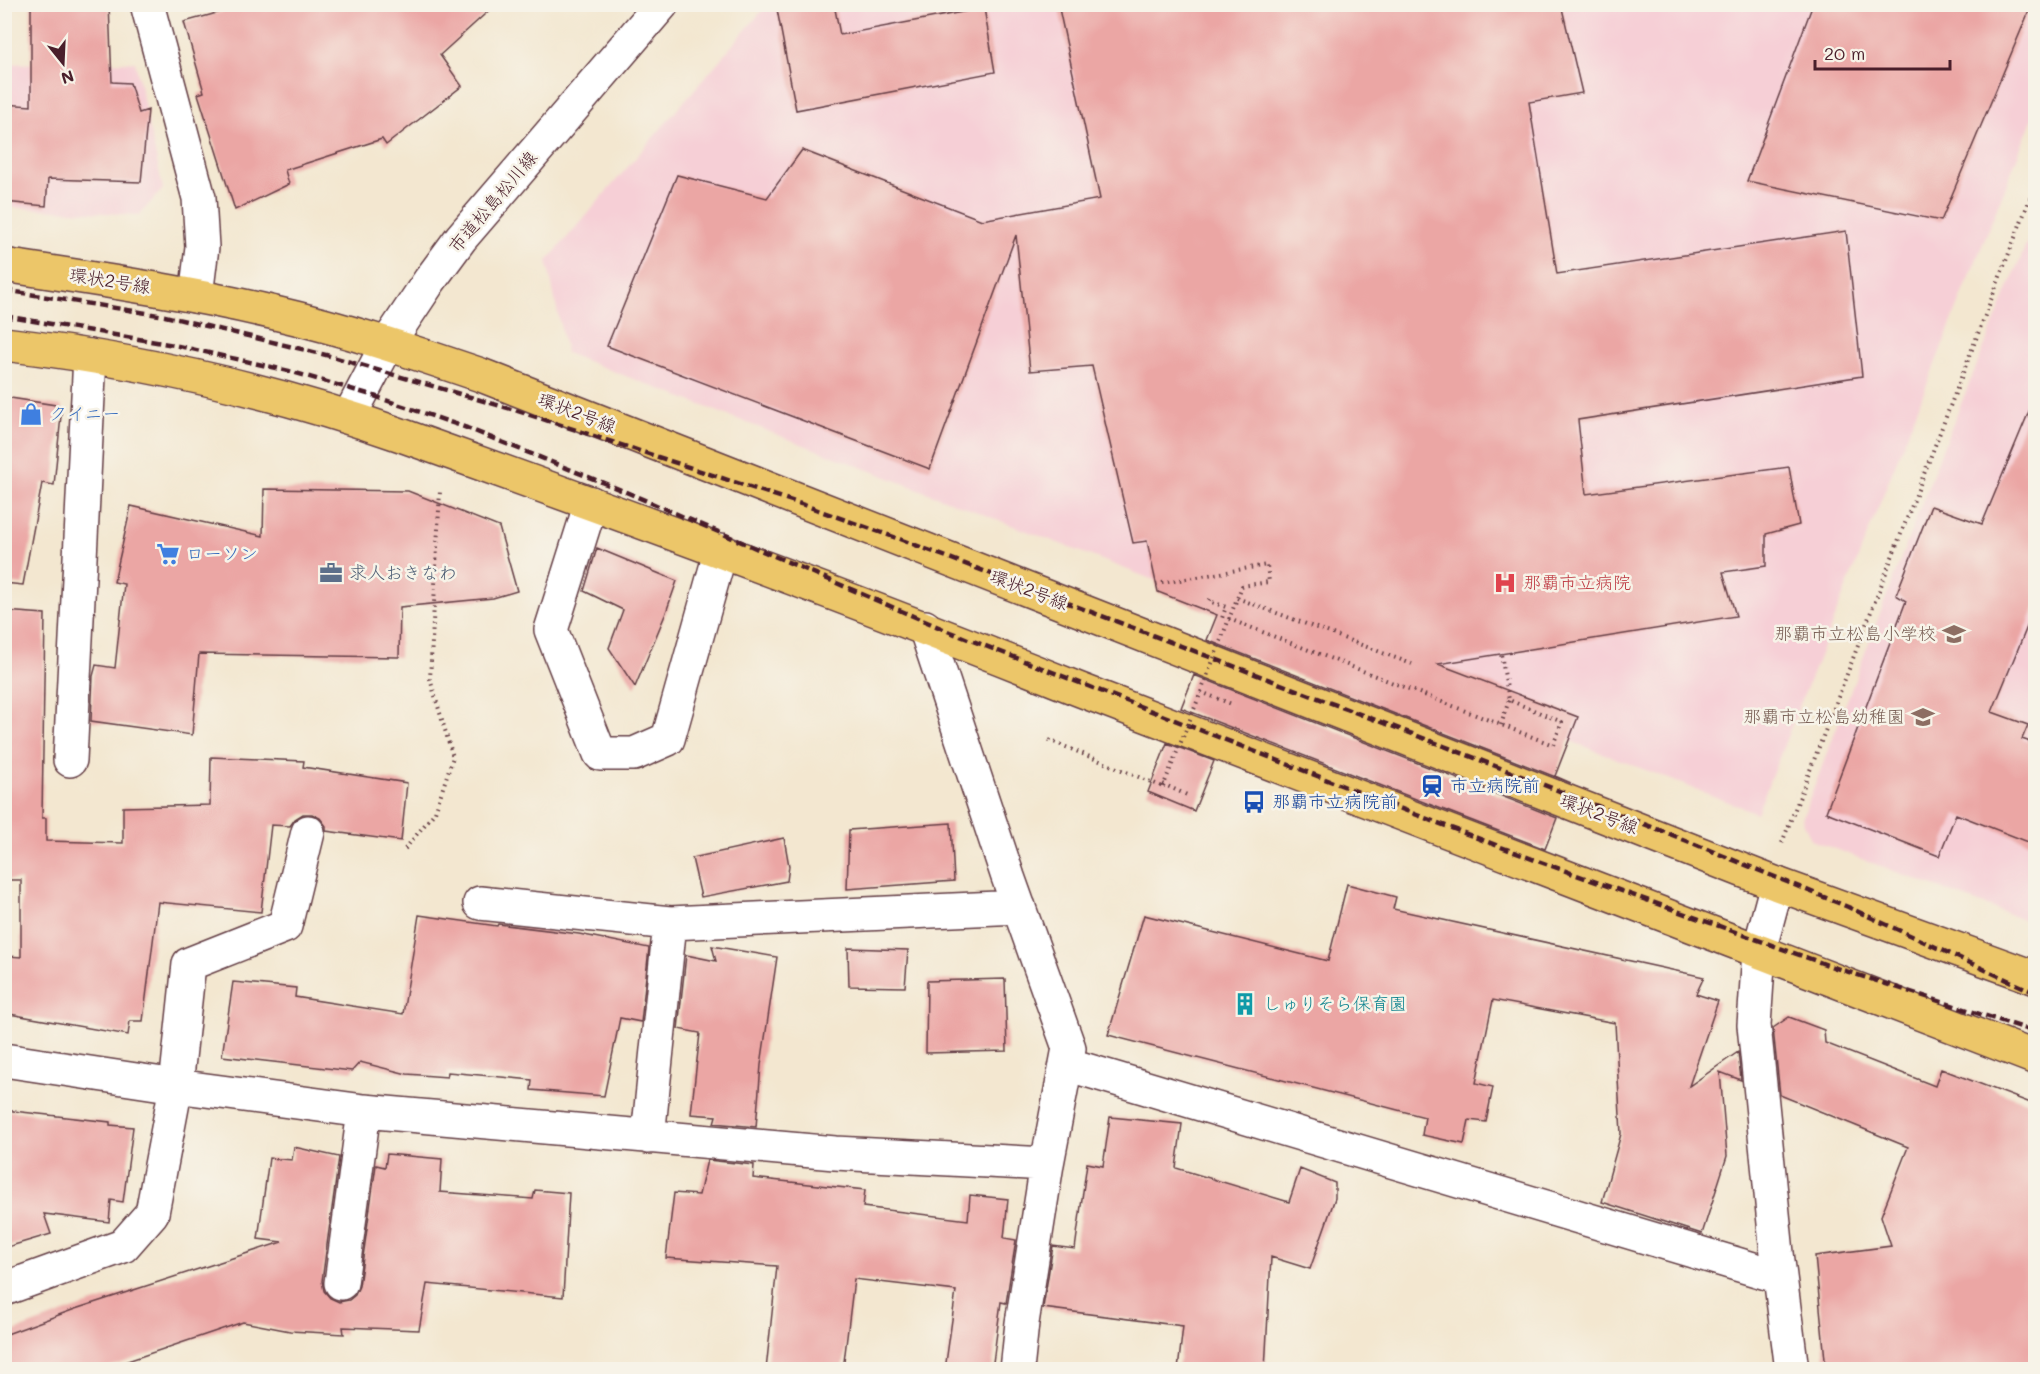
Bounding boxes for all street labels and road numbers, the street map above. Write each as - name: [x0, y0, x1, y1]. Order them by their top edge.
- street label: 市道松島松川線: [443, 145, 542, 257]
- street label: 環状2号線: [68, 262, 153, 298]
- street label: 環状2号線: [535, 386, 620, 438]
- street label: 環状2号線: [987, 563, 1072, 615]
- street label: 環状2号線: [1557, 787, 1642, 839]

